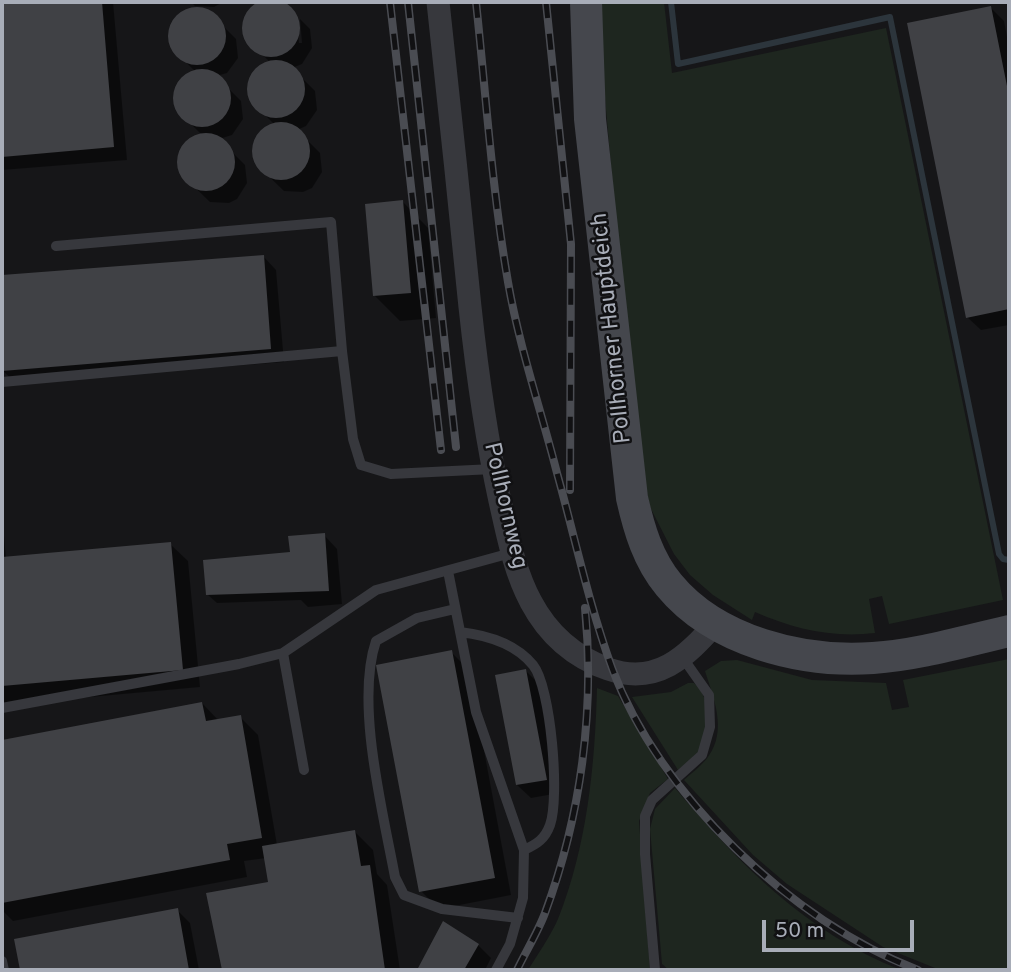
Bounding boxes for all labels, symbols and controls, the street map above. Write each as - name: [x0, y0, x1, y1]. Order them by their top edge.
- street label: Pollhorner Hauptdeich: [587, 211, 639, 445]
- street label: Pollhornweg: [476, 440, 532, 572]
- scale bar: [766, 906, 918, 950]
- text: 50 m: [775, 918, 824, 945]

